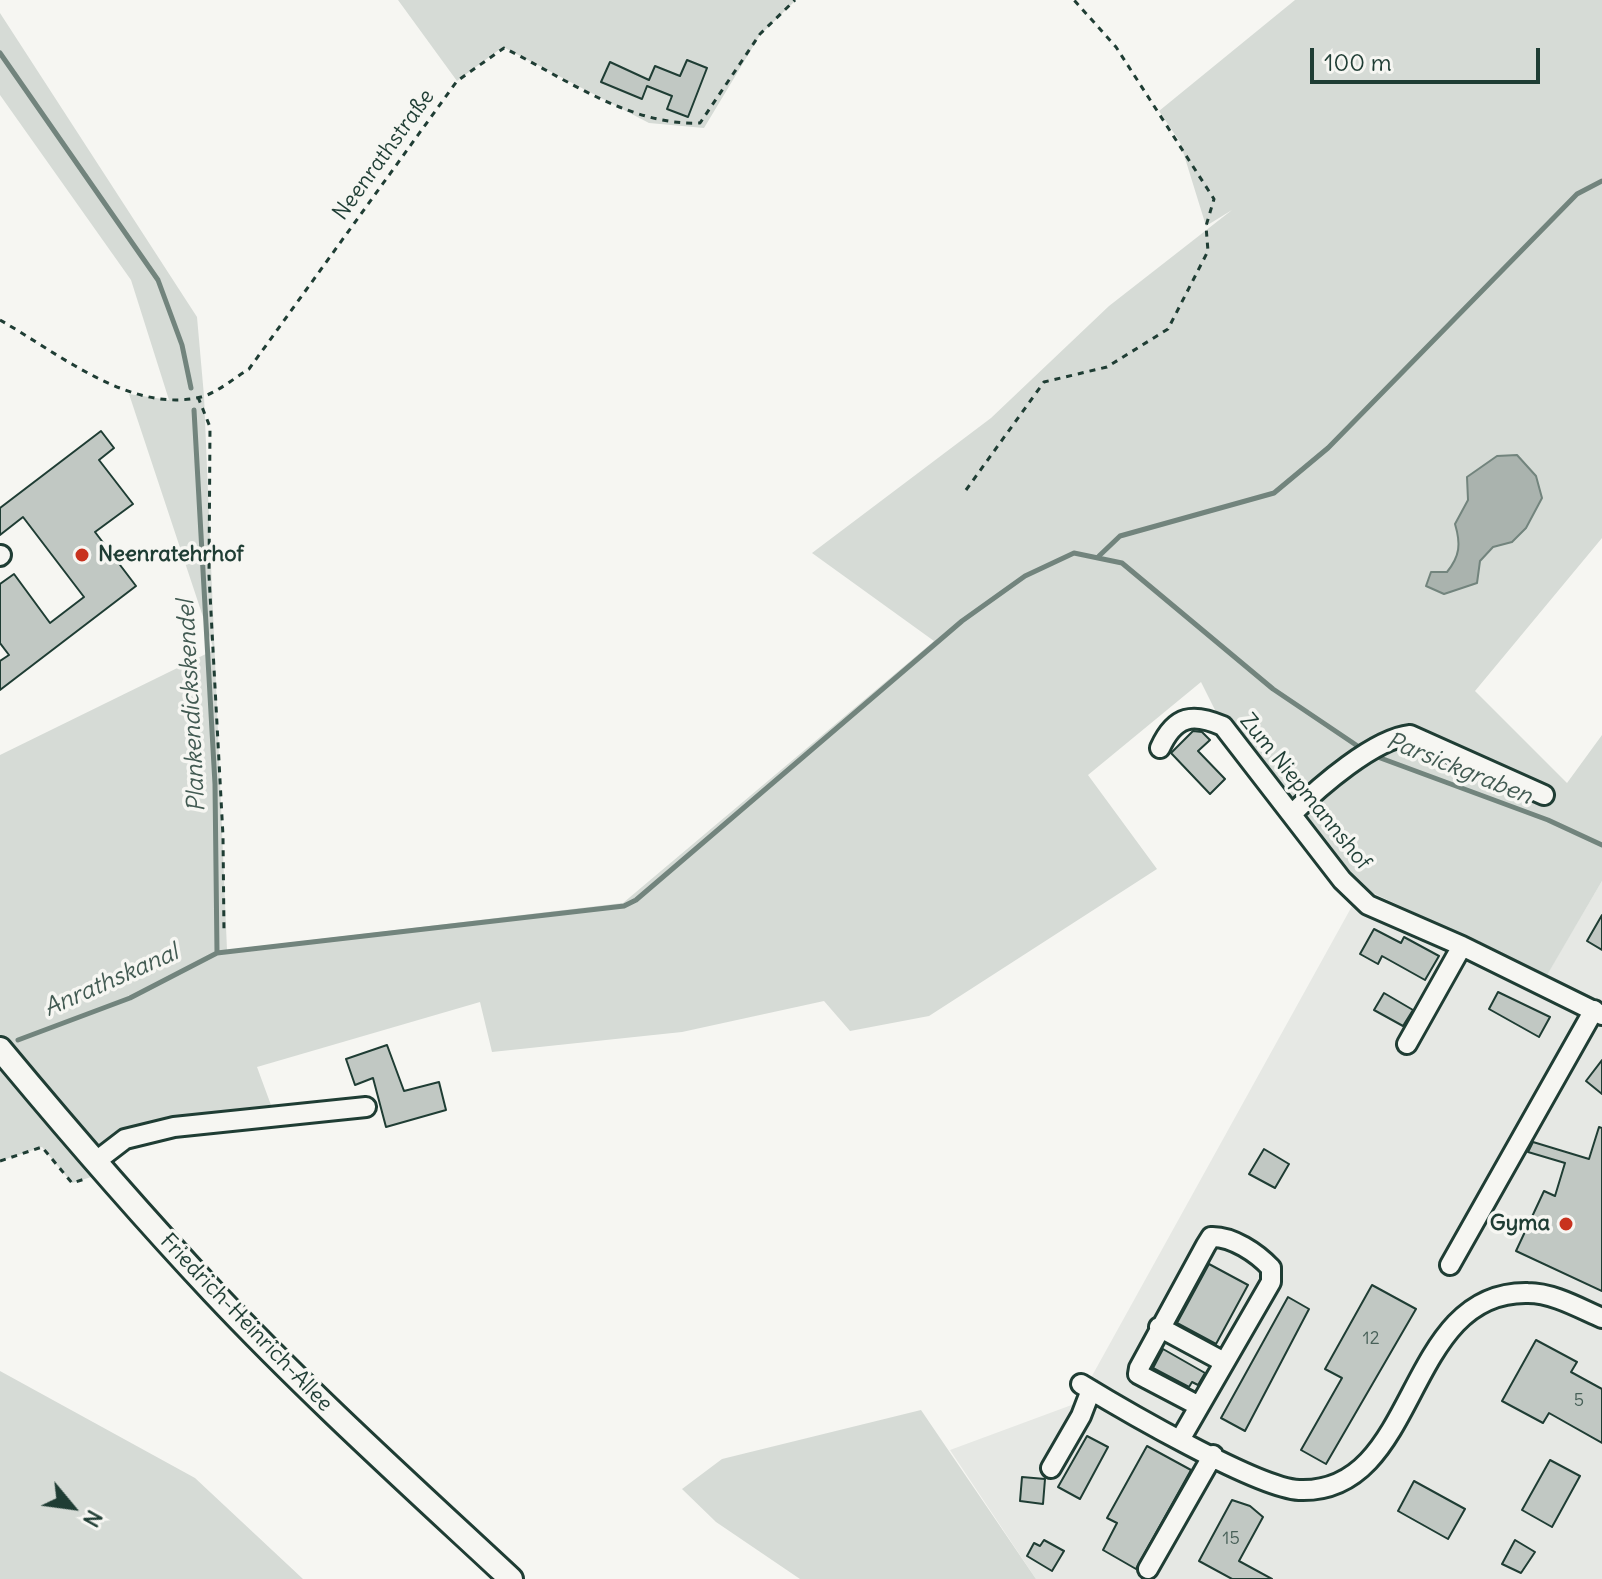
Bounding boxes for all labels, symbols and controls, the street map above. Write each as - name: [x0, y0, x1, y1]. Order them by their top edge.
- scale bar: [1314, 32, 1544, 82]
- text: 100 m: [1324, 47, 1392, 77]
- street label: Neenrathstraße: [328, 84, 440, 226]
- place label: Neenratehrhof: [98, 542, 244, 568]
- marker: Neenratehrhof: [73, 546, 91, 564]
- water label: Plankendickskendel: [172, 599, 212, 813]
- street label: Zum Niepmannshof: [1234, 709, 1376, 875]
- water label: Parsickgraben: [1382, 727, 1536, 811]
- water label: Anrathskanal: [39, 939, 183, 1023]
- place label: Gyma: [1490, 1211, 1550, 1237]
- marker: Gyma: [1557, 1215, 1575, 1233]
- street label: Friedrich-Heinrich-Allee: [154, 1229, 338, 1417]
- house number: 12: [1362, 1328, 1380, 1350]
- house number: 5: [1574, 1390, 1584, 1412]
- north arrow: [32, 1467, 112, 1547]
- text: N: [77, 1505, 109, 1532]
- house number: 15: [1222, 1528, 1240, 1550]

